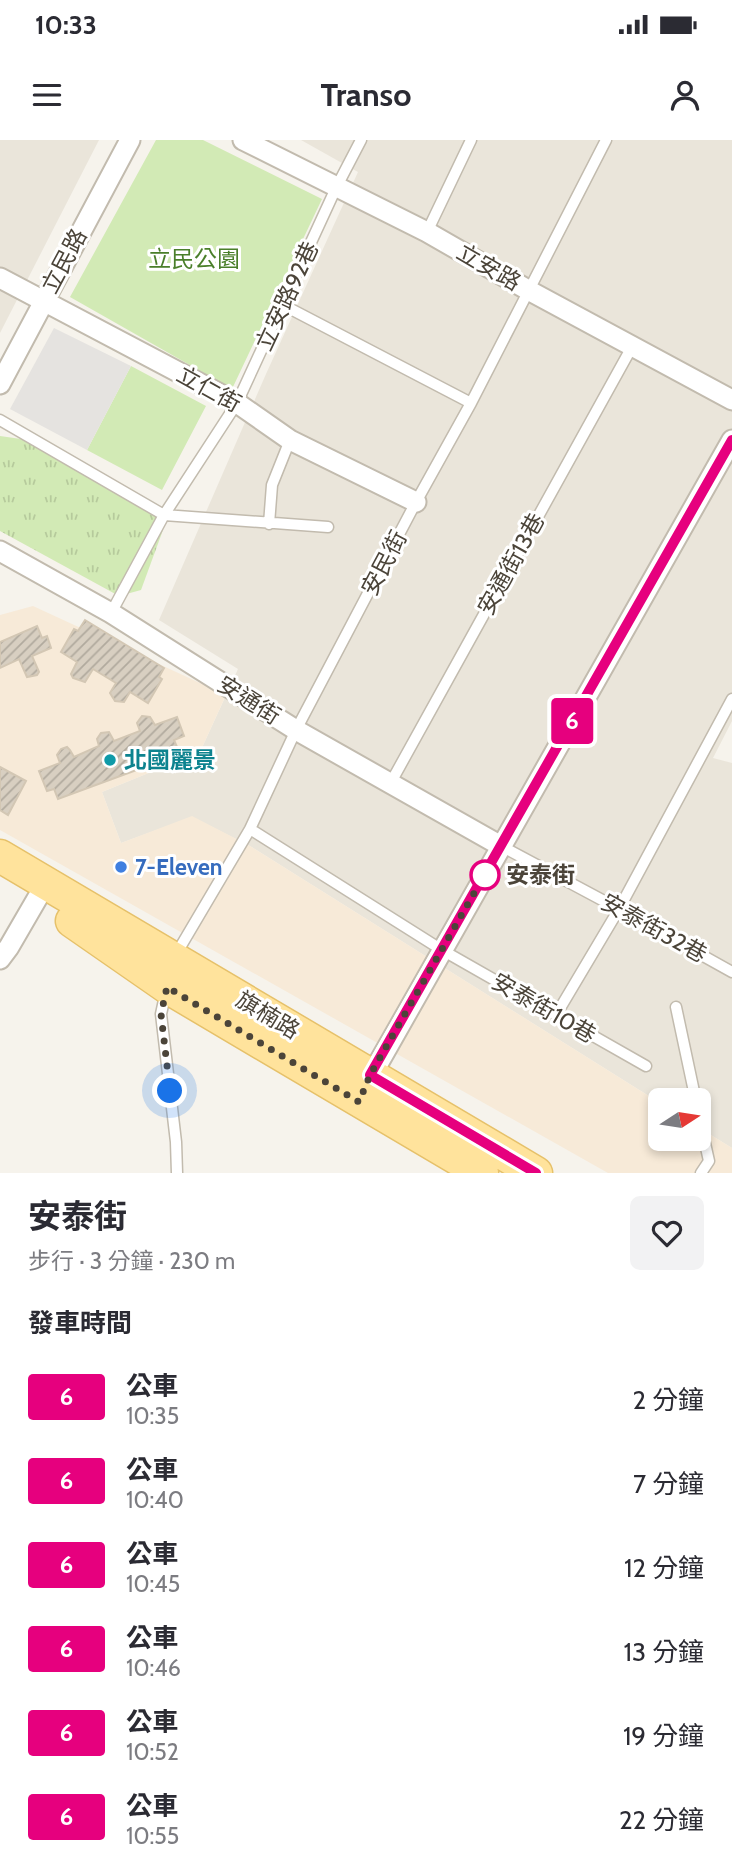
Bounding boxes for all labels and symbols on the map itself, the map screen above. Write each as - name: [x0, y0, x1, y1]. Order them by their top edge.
- street label: 立民路: [35, 224, 93, 298]
- street label: 立安路92巷: [250, 237, 324, 355]
- street label: 立安路: [452, 238, 526, 296]
- park label: 立民公園: [148, 245, 240, 273]
- street label: 立仁街: [172, 360, 246, 418]
- street label: 安通街13巷: [472, 508, 550, 620]
- street label: 安民街: [355, 526, 413, 600]
- street label: 安通街: [212, 670, 286, 730]
- line badge: 6: [549, 698, 595, 744]
- place label: 北國麗景: [124, 746, 216, 774]
- marker: 北國麗景: [102, 752, 118, 768]
- place label: 7-Eleven: [135, 853, 222, 881]
- marker: 7-Eleven: [113, 859, 129, 875]
- marker: 安泰街: [470, 860, 500, 890]
- place label: 安泰街: [506, 861, 575, 889]
- street label: 安泰街32巷: [596, 888, 712, 968]
- street label: 安泰街10巷: [487, 967, 601, 1049]
- street label: 旗楠路: [231, 985, 305, 1045]
- your location: [152, 1073, 187, 1108]
- north arrow: [648, 1088, 710, 1152]

